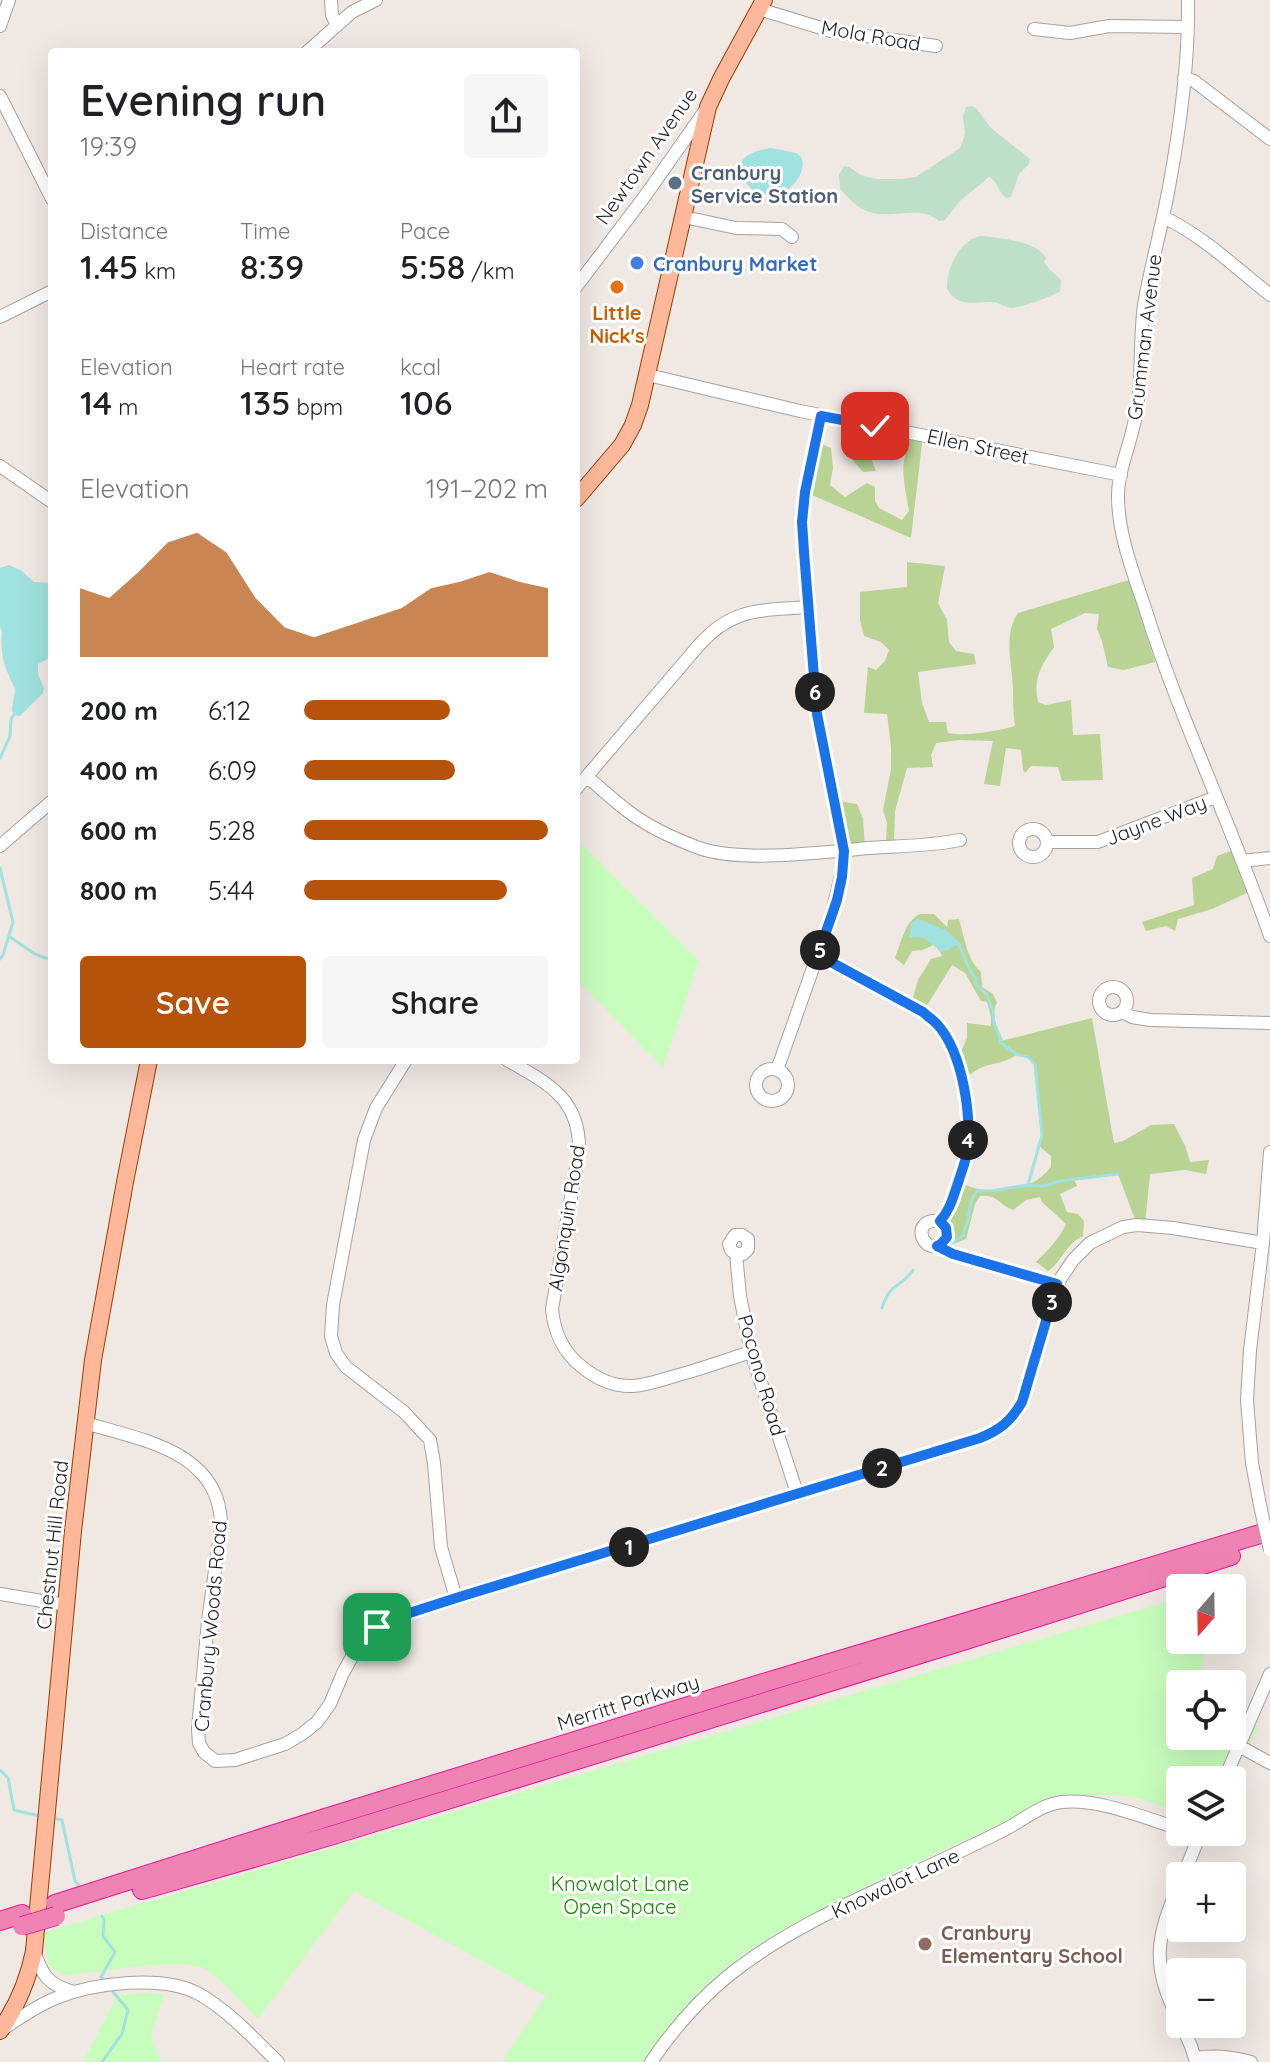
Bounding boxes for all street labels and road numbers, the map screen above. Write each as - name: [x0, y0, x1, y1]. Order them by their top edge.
- street label: Mola Road: [819, 14, 923, 56]
- street label: Newtown Avenue: [590, 83, 702, 229]
- street label: Grumman Avenue: [1121, 253, 1167, 421]
- street label: Ellen Street: [925, 423, 1031, 469]
- street label: Jayne Way: [1102, 789, 1210, 851]
- street label: Algonquin Road: [542, 1143, 590, 1293]
- street label: Pocono Road: [733, 1311, 791, 1439]
- street label: Chestnut Hill Road: [31, 1459, 73, 1631]
- street label: Cranbury Woods Road: [188, 1519, 232, 1733]
- street label: Merritt Parkway: [554, 1668, 702, 1736]
- street label: Knowalot Lane: [827, 1842, 963, 1924]

